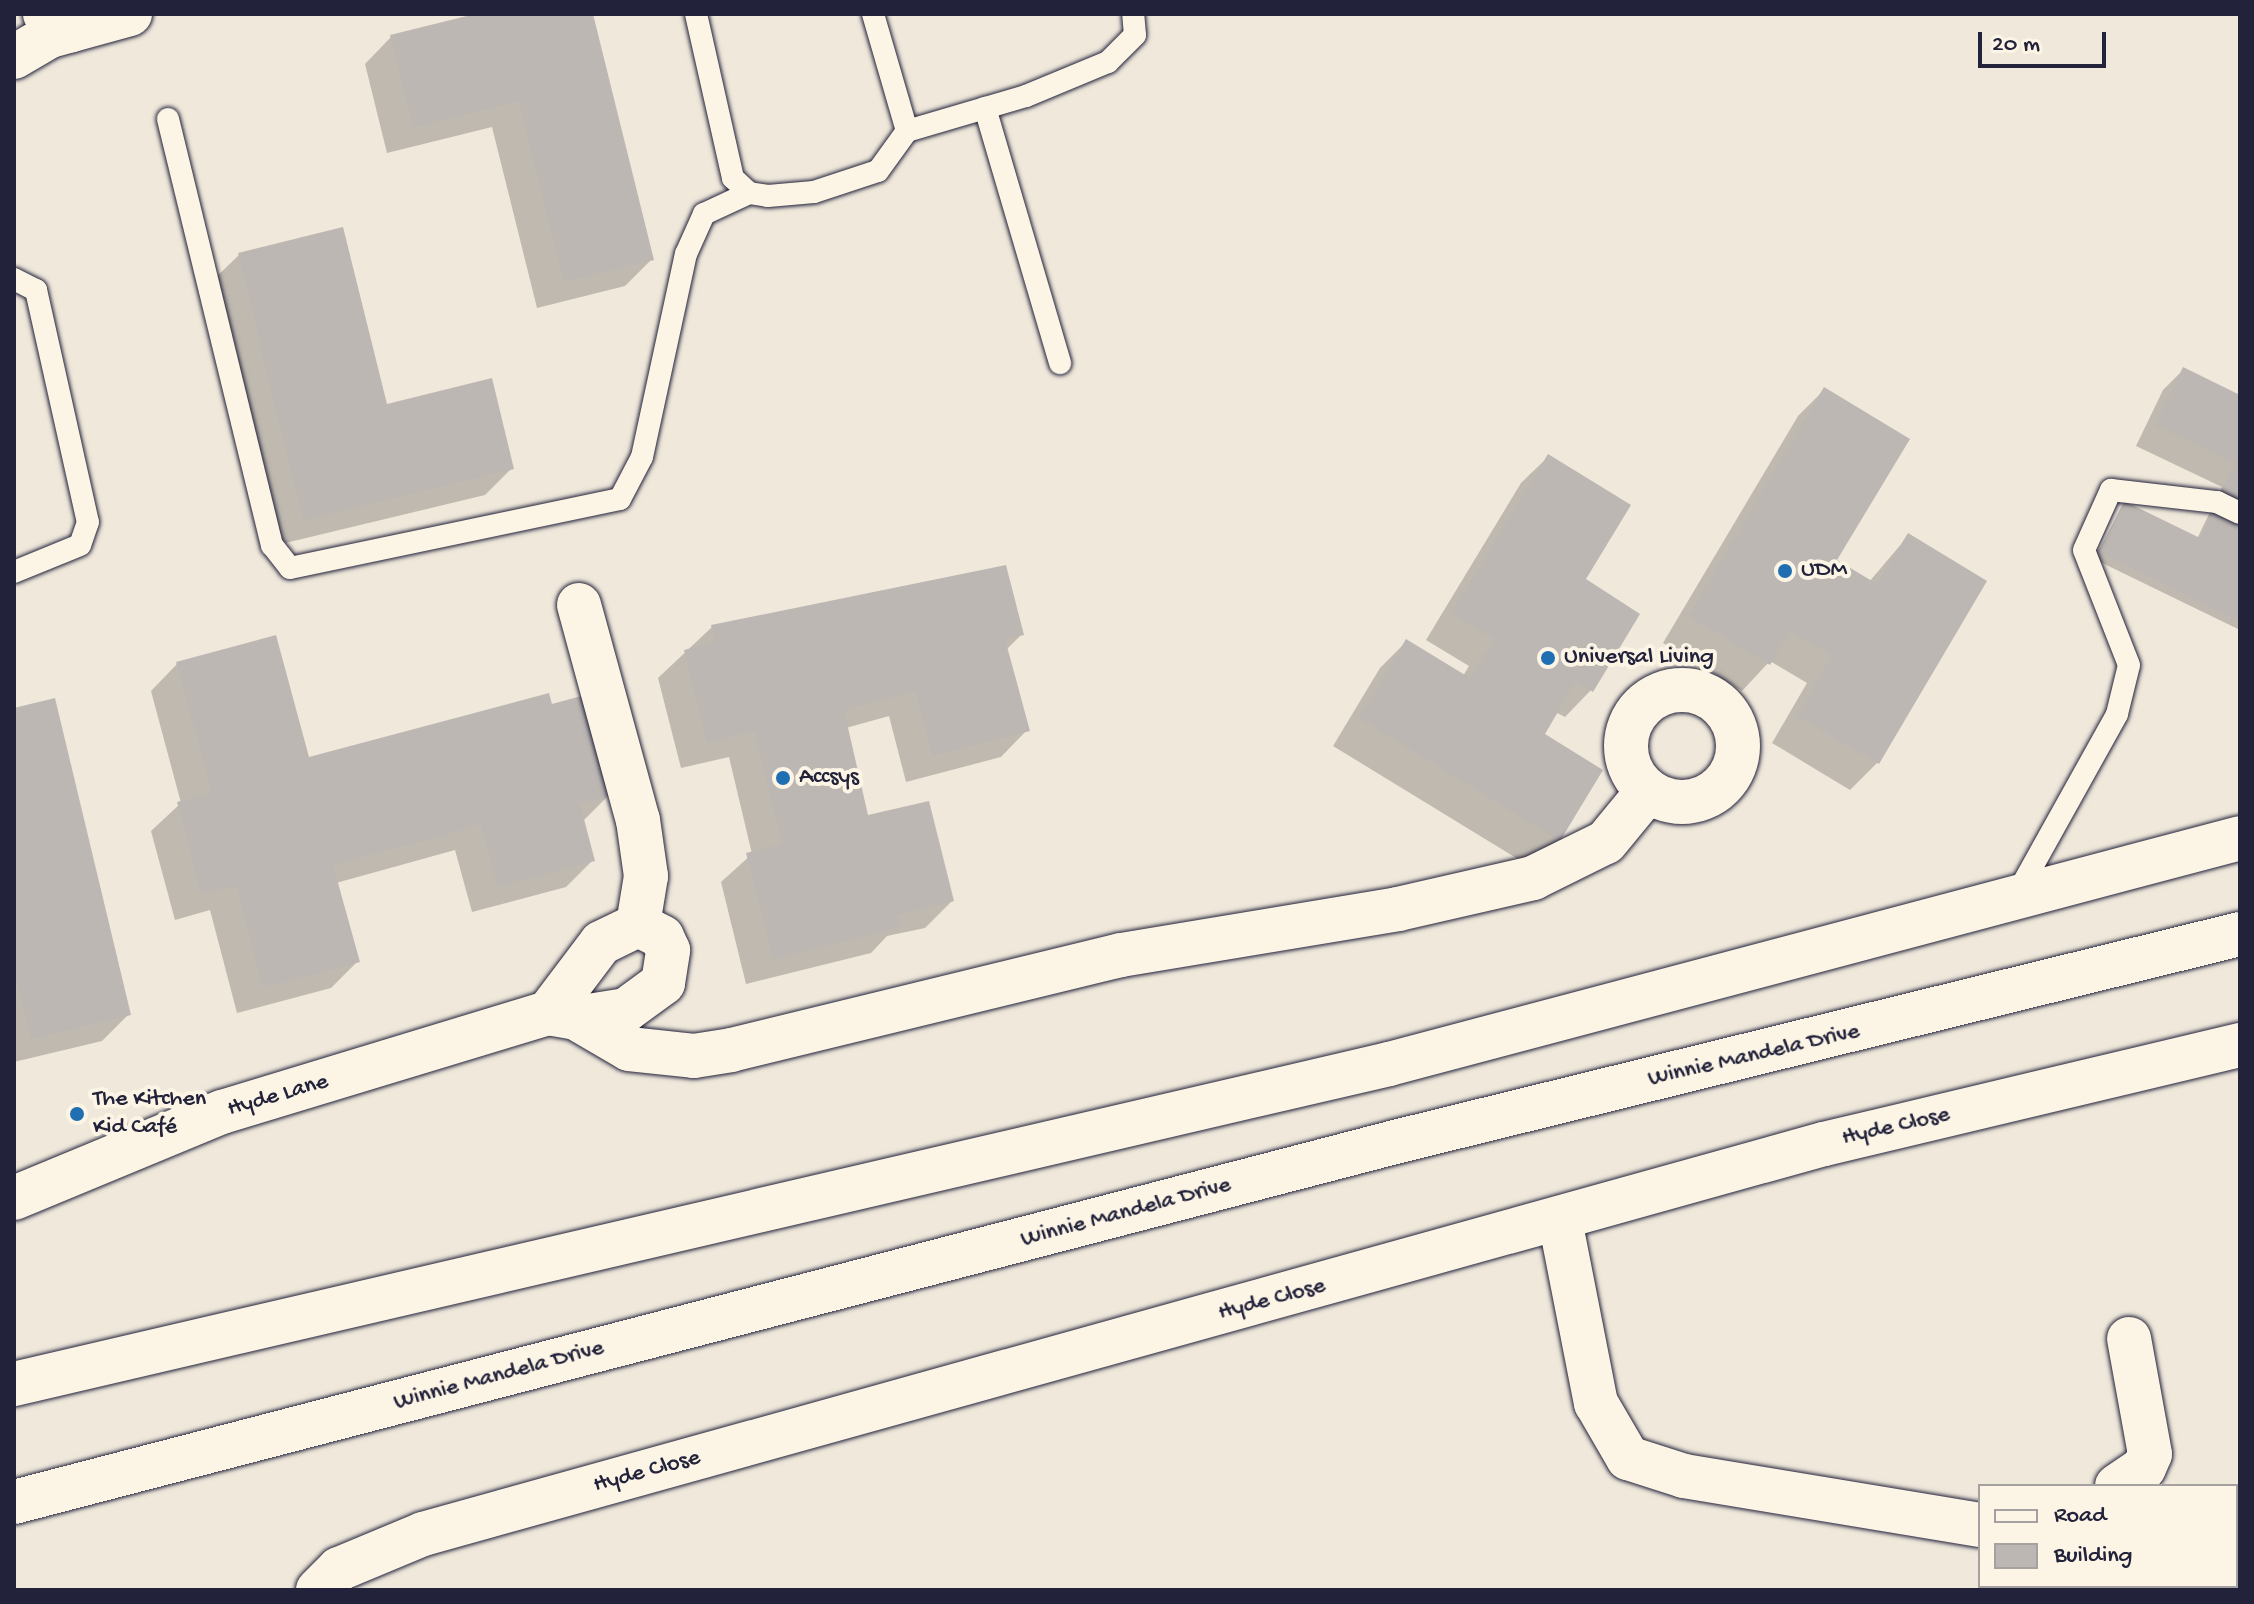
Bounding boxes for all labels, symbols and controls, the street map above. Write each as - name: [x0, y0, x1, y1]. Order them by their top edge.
- scale bar: [1982, 16, 2110, 66]
- text: 20 m: [1992, 31, 2040, 60]
- place label: UDM: [1801, 557, 1847, 585]
- marker: UDM: [1776, 562, 1794, 580]
- place label: Universal Living: [1564, 644, 1714, 672]
- marker: Universal Living: [1539, 649, 1557, 667]
- place label: Accsys: [799, 764, 859, 792]
- marker: Accsys: [774, 769, 792, 787]
- street label: Winnie Mandela Drive: [1645, 1018, 1863, 1094]
- street label: Hyde Lane: [224, 1068, 332, 1124]
- place label: The Kitchen Kid Café: [93, 1086, 206, 1142]
- street label: Hyde Close: [1839, 1101, 1953, 1153]
- marker: The Kitchen Kid Café: [68, 1105, 86, 1123]
- street label: Winnie Mandela Drive: [1018, 1171, 1234, 1255]
- street label: Hyde Close: [1215, 1272, 1329, 1328]
- street label: Winnie Mandela Drive: [391, 1334, 607, 1418]
- street label: Hyde Close: [590, 1444, 704, 1500]
- legend: [1978, 1484, 2238, 1588]
- text: Road: [2054, 1502, 2106, 1531]
- text: Building: [2054, 1542, 2132, 1571]

